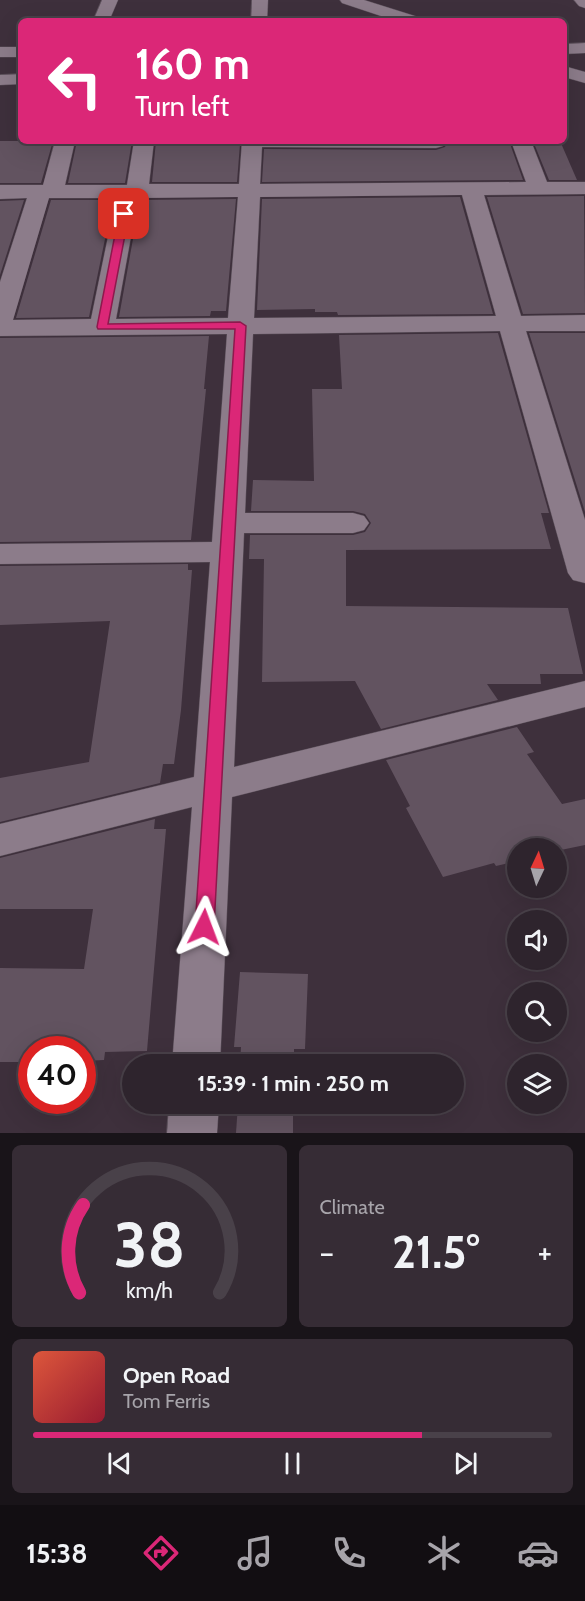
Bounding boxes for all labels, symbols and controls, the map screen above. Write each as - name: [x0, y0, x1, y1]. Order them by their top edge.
- text: 160 m: [135, 38, 250, 90]
- icon: left: [36, 42, 114, 120]
- text: Turn left: [135, 90, 229, 123]
- pin: [98, 188, 149, 239]
- icon: arrive: [107, 197, 140, 230]
- north arrow: [507, 838, 567, 898]
- map controls: [507, 838, 567, 1114]
- position arrow: [172, 895, 236, 959]
- button: sound: [507, 910, 567, 970]
- button: search: [507, 982, 567, 1042]
- speed limit sign: 40: [18, 1036, 96, 1114]
- button: layers: [507, 1054, 567, 1114]
- text: 15:39 · 1 min · 250 m: [197, 1070, 389, 1097]
- text: Climate: [320, 1195, 385, 1219]
- text: 38: [114, 1207, 185, 1283]
- text: 21.5°: [392, 1225, 480, 1279]
- text: −: [320, 1232, 334, 1272]
- text: +: [537, 1232, 552, 1272]
- text: km/h: [126, 1277, 173, 1303]
- text: Open Road: [123, 1362, 230, 1389]
- text: Tom Ferris: [123, 1389, 210, 1413]
- icon: previous: [103, 1447, 136, 1480]
- icon: pause: [276, 1447, 309, 1480]
- icon: next: [449, 1447, 482, 1480]
- icon: directions: [140, 1532, 182, 1574]
- icon: music: [234, 1532, 276, 1574]
- icon: phone: [328, 1532, 370, 1574]
- icon: climate: [423, 1532, 465, 1574]
- icon: car: [517, 1532, 559, 1574]
- text: 15:38: [26, 1537, 87, 1570]

